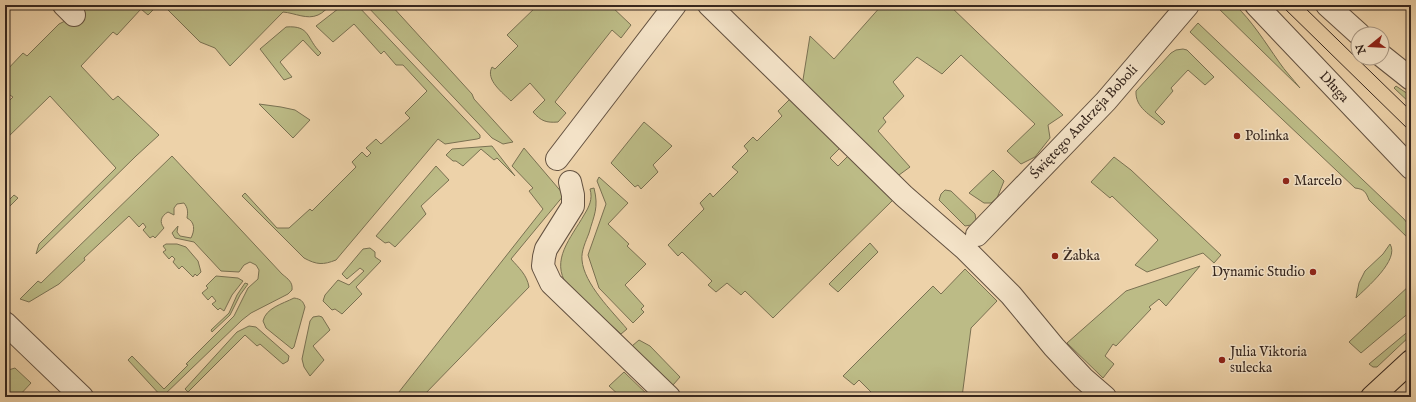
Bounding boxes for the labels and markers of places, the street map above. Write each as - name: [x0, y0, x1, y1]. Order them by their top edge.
- place label: Polinka: [1245, 127, 1290, 145]
- marker: Polinka: [1232, 131, 1242, 141]
- place label: Marcelo: [1294, 172, 1343, 190]
- marker: Marcelo: [1281, 176, 1291, 186]
- place label: Żabka: [1063, 247, 1101, 265]
- marker: Żabka: [1050, 251, 1060, 261]
- place label: Dynamic Studio: [1212, 263, 1305, 281]
- marker: Dynamic Studio: [1308, 267, 1318, 277]
- place label: Julia Viktoria sulecka: [1228, 343, 1308, 377]
- marker: Julia Viktoria sulecka: [1217, 355, 1227, 365]

